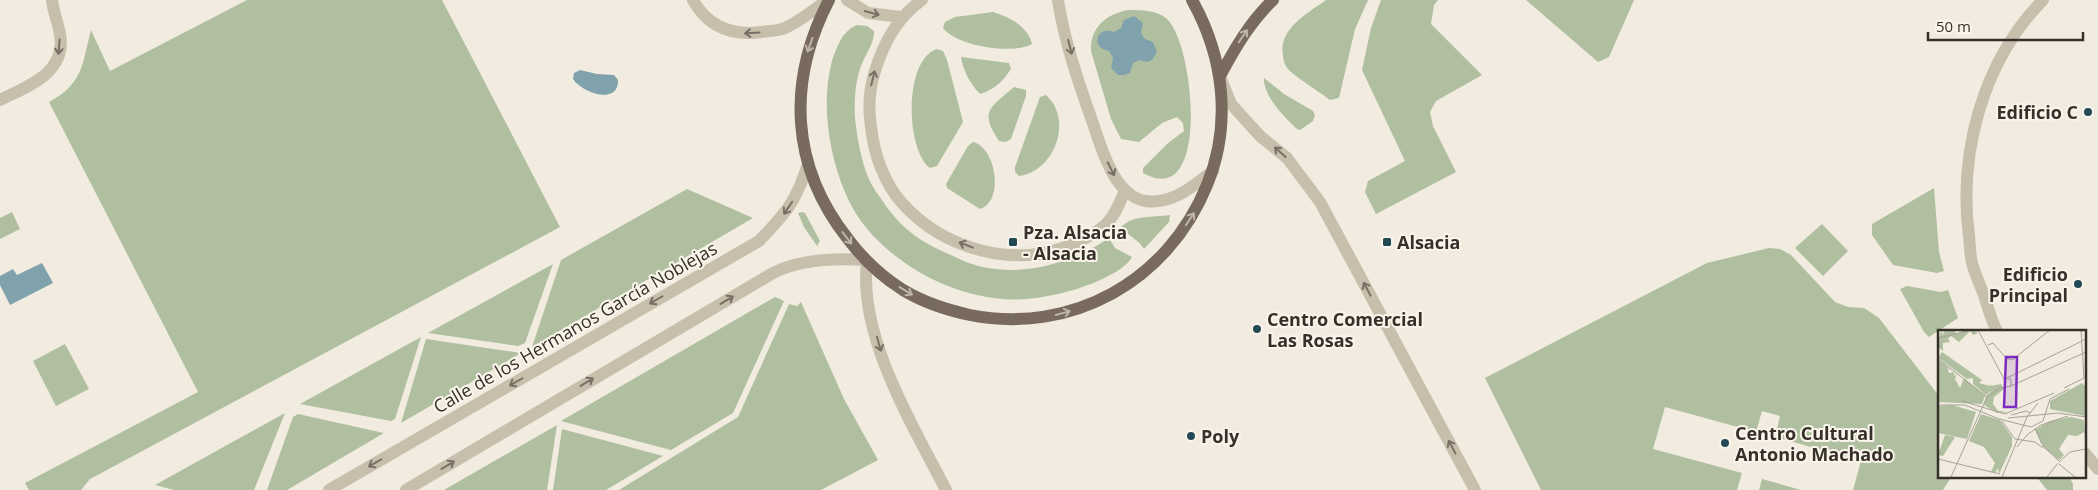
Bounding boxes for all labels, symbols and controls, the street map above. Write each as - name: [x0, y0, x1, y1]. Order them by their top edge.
- one-way arrow: [864, 9, 880, 19]
- scale bar: [1928, 10, 2083, 42]
- text: 50 m: [1936, 16, 1971, 36]
- one-way arrow: [744, 28, 760, 37]
- one-way arrow: [1239, 29, 1249, 43]
- one-way arrow: [805, 37, 814, 52]
- one-way arrow: [55, 39, 64, 55]
- one-way arrow: [1066, 39, 1075, 55]
- one-way arrow: [869, 70, 878, 86]
- place label: Edificio C: [1997, 100, 2078, 124]
- marker: Edificio C: [2082, 106, 2094, 118]
- one-way arrow: [1274, 146, 1287, 158]
- one-way arrow: [1107, 161, 1116, 176]
- one-way arrow: [783, 201, 793, 215]
- one-way arrow: [1185, 212, 1195, 226]
- place label: Pza. Alsacia - Alsacia: [1023, 220, 1127, 265]
- place label: Alsacia: [1397, 230, 1460, 254]
- one-way arrow: [841, 231, 852, 244]
- street label: Calle de los Hermanos García Noblejas: [429, 236, 721, 418]
- marker: Pza. Alsacia - Alsacia: [1007, 236, 1019, 248]
- marker: Alsacia: [1381, 236, 1393, 248]
- one-way arrow: [959, 240, 974, 249]
- place label: Edificio Principal: [1989, 262, 2068, 307]
- marker: Edificio Principal: [2072, 278, 2084, 290]
- one-way arrow: [1362, 281, 1372, 296]
- one-way arrow: [898, 287, 913, 297]
- one-way arrow: [720, 294, 734, 304]
- one-way arrow: [650, 296, 664, 306]
- place label: Centro Comercial Las Rosas: [1267, 307, 1423, 352]
- one-way arrow: [1054, 308, 1070, 317]
- marker: Centro Comercial Las Rosas: [1251, 323, 1263, 335]
- inset map: [1938, 330, 2086, 478]
- one-way arrow: [874, 336, 884, 352]
- one-way arrow: [509, 377, 523, 387]
- one-way arrow: [580, 377, 594, 387]
- place label: Centro Cultural Antonio Machado: [1735, 421, 1894, 466]
- place label: Poly: [1201, 424, 1240, 448]
- marker: Poly: [1185, 430, 1197, 442]
- marker: Centro Cultural Antonio Machado: [1719, 437, 1731, 449]
- one-way arrow: [1447, 440, 1456, 455]
- one-way arrow: [369, 459, 383, 469]
- one-way arrow: [440, 460, 454, 470]

